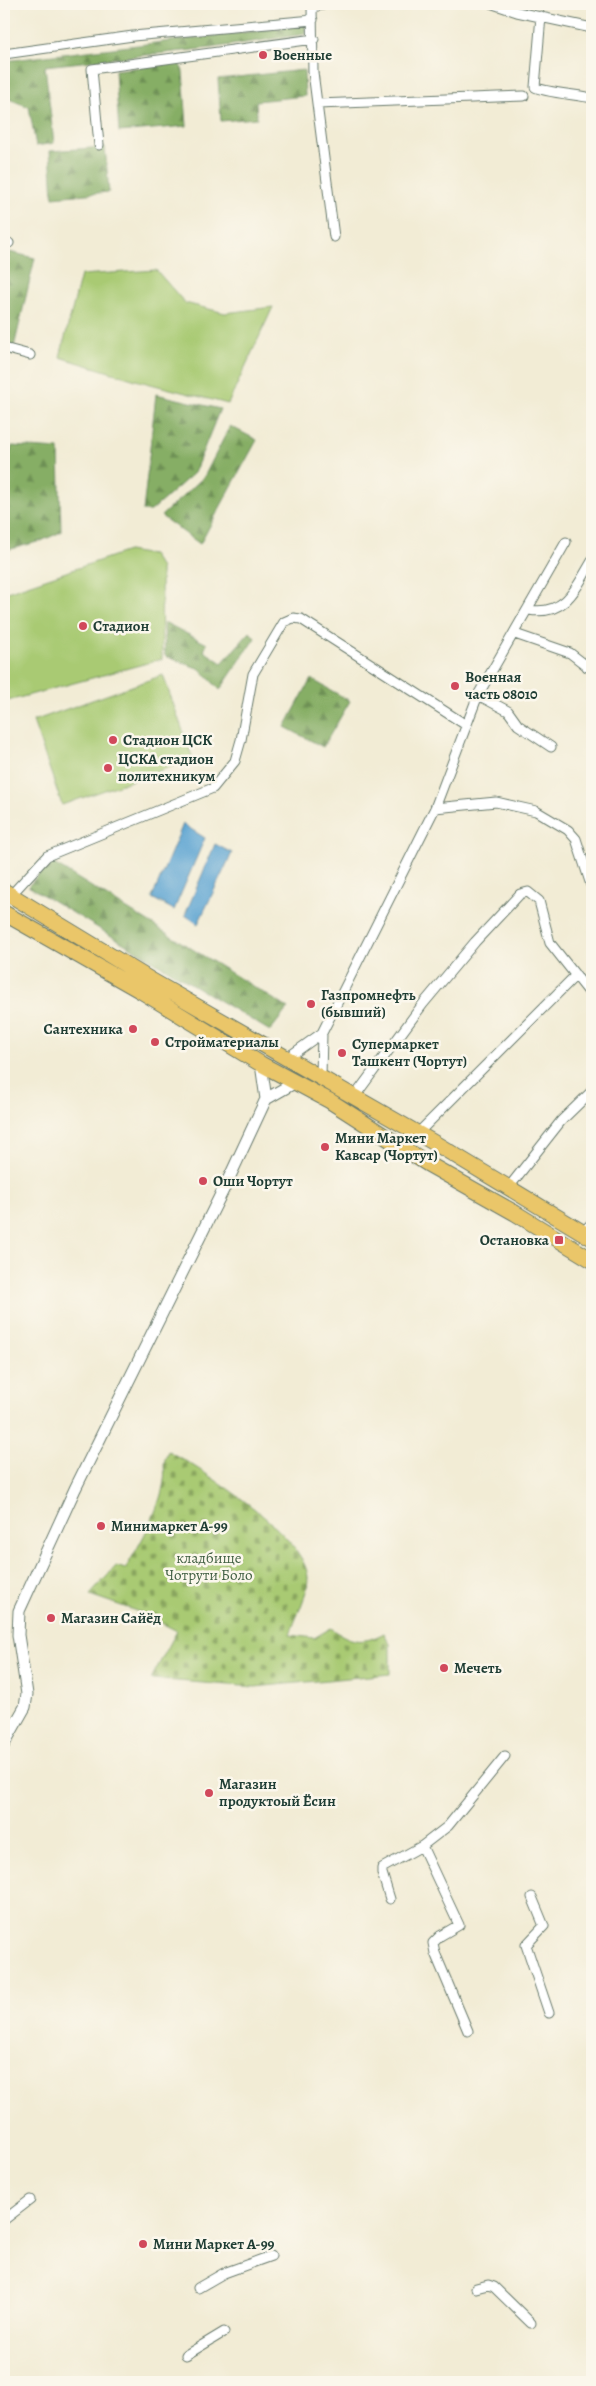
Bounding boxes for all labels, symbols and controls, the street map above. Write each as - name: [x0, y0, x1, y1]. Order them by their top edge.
- place label: Военные: [273, 45, 332, 65]
- marker: Военные: [257, 49, 269, 61]
- place label: Стадион: [93, 616, 149, 636]
- marker: Стадион: [77, 620, 89, 632]
- place label: Военная часть 08010: [465, 667, 538, 704]
- marker: Военная часть 08010: [449, 680, 461, 692]
- place label: Стадион ЦСК: [123, 730, 212, 750]
- marker: Стадион ЦСК: [107, 734, 119, 746]
- place label: ЦСКА стадион политехникум: [118, 749, 215, 786]
- marker: ЦСКА стадион политехникум: [102, 762, 114, 774]
- place label: Газпромнефть (бывший): [321, 985, 416, 1022]
- marker: Газпромнефть (бывший): [305, 998, 317, 1010]
- place label: Сантехника: [44, 1019, 124, 1039]
- marker: Сантехника: [127, 1023, 139, 1035]
- place label: Стройматериалы: [165, 1032, 279, 1052]
- place label: Супермаркет Ташкент (Чортут): [352, 1034, 467, 1071]
- marker: Стройматериалы: [149, 1036, 161, 1048]
- marker: Супермаркет Ташкент (Чортут): [336, 1047, 348, 1059]
- place label: Мини Маркет Кавсар (Чортут): [335, 1128, 438, 1165]
- marker: Мини Маркет Кавсар (Чортут): [319, 1141, 331, 1153]
- place label: Оши Чортут: [213, 1171, 293, 1191]
- marker: Оши Чортут: [197, 1175, 209, 1187]
- place label: Остановка: [480, 1230, 550, 1250]
- marker: Остановка: [553, 1234, 565, 1246]
- place label: Минимаркет А-99: [111, 1516, 228, 1536]
- marker: Минимаркет А-99: [95, 1520, 107, 1532]
- park label: кладбище Чотрути Боло: [165, 1548, 253, 1585]
- place label: Магазин Сайёд: [61, 1608, 161, 1628]
- marker: Магазин Сайёд: [45, 1612, 57, 1624]
- place label: Мечеть: [454, 1658, 502, 1678]
- marker: Мечеть: [438, 1662, 450, 1674]
- place label: Магазин продуктоый Ёсин: [219, 1774, 336, 1811]
- marker: Магазин продуктоый Ёсин: [203, 1787, 215, 1799]
- place label: Мини Маркет А-99: [153, 2234, 275, 2254]
- marker: Мини Маркет А-99: [137, 2238, 149, 2250]

